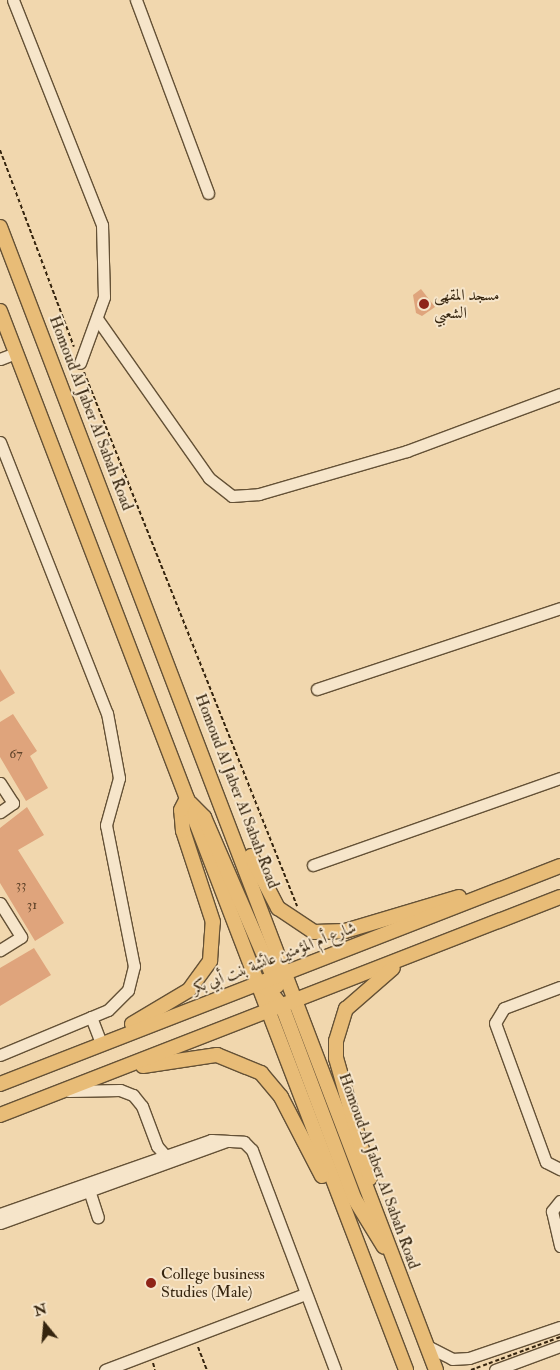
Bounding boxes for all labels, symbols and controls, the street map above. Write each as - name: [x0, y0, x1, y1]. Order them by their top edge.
- place label: مسجد المقهى الشعبي: [434, 285, 500, 323]
- marker: مسجد المقهى الشعبي: [418, 298, 430, 310]
- street label: Homoud Al Jaber Al Sabah Road: [45, 313, 137, 513]
- street label: Homoud Al Jaber Al Sabah Road: [191, 691, 283, 891]
- house number: 67: [9, 746, 23, 762]
- house number: 33: [16, 877, 26, 893]
- house number: 31: [27, 897, 37, 913]
- street label: شارع أم المؤمنين عائشة بنت أبي بكر: [189, 918, 359, 998]
- street label: Homoud Al Jaber Al Sabah Road: [335, 1070, 423, 1272]
- place label: College business Studies (Male): [161, 1264, 265, 1302]
- marker: College business Studies (Male): [145, 1277, 157, 1289]
- north arrow: [20, 1300, 70, 1350]
- text: N: [32, 1300, 49, 1320]

